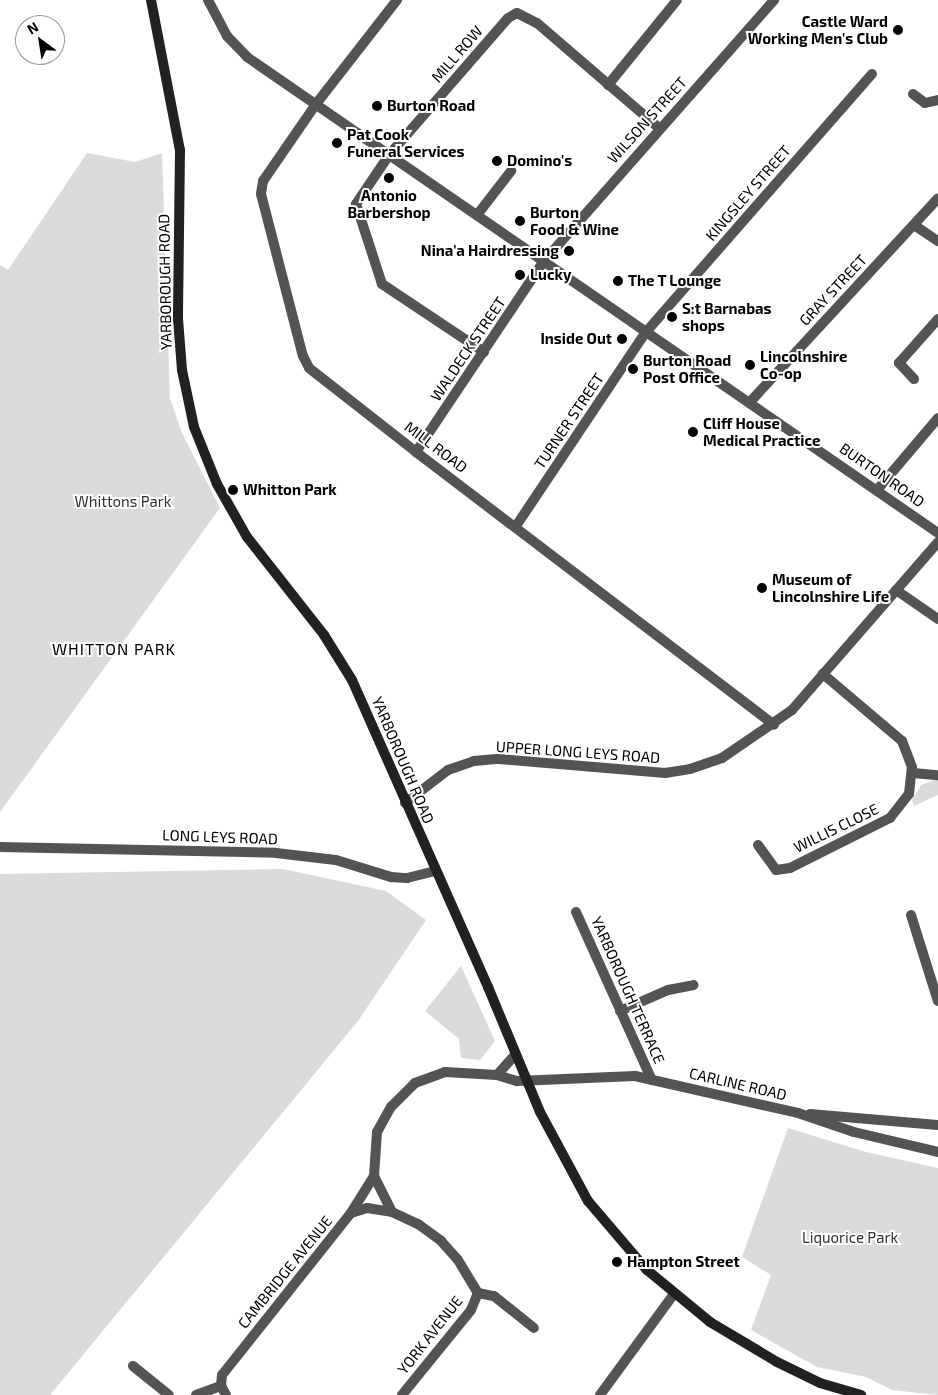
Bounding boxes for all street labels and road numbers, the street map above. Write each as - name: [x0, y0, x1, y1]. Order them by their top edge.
- street label: MILL ROW: [427, 22, 487, 86]
- street label: WILSON STREET: [603, 73, 691, 167]
- street label: KINGSLEY STREET: [701, 141, 795, 245]
- street label: YARBOROUGH ROAD: [155, 214, 175, 350]
- street label: GRAY STREET: [795, 251, 871, 329]
- street label: WALDECK STREET: [426, 293, 510, 405]
- street label: TURNER STREET: [530, 370, 608, 472]
- street label: MILL ROAD: [401, 417, 471, 477]
- street label: BURTON ROAD: [836, 439, 928, 511]
- street label: YARBOROUGH ROAD: [368, 694, 438, 826]
- street label: UPPER LONG LEYS ROAD: [495, 737, 661, 767]
- street label: WILLIS CLOSE: [791, 800, 881, 856]
- street label: LONG LEYS ROAD: [162, 826, 278, 848]
- street label: YARBOROUGH TERRACE: [587, 913, 669, 1067]
- street label: CARLINE ROAD: [687, 1064, 789, 1104]
- street label: CAMBRIDGE AVENUE: [234, 1212, 336, 1332]
- street label: YORK AVENUE: [394, 1292, 466, 1378]

